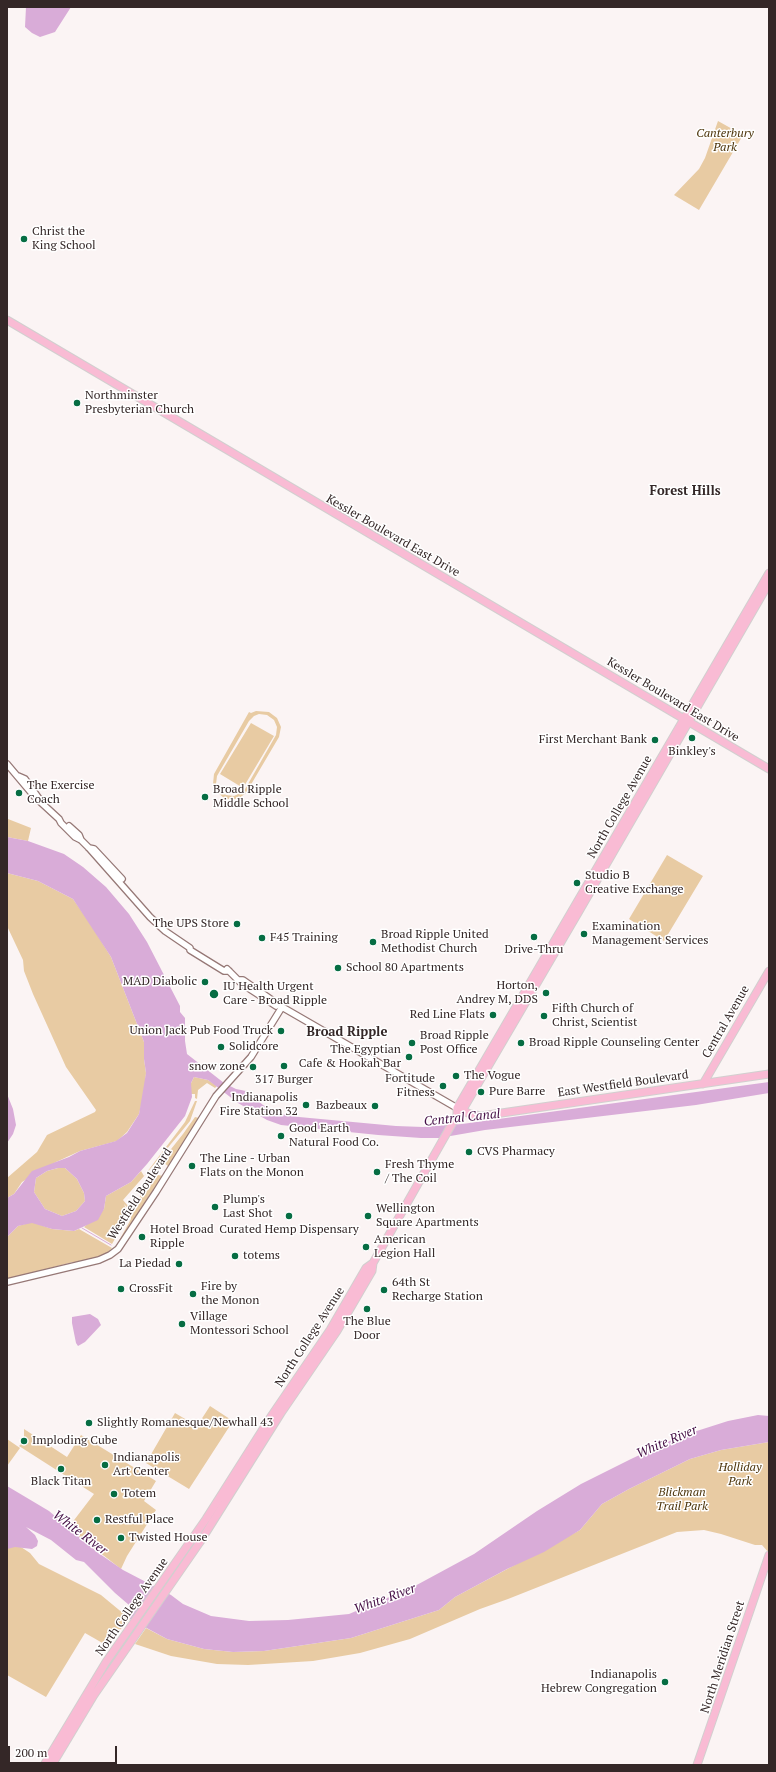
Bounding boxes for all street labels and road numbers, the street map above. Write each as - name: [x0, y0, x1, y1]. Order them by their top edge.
- street label: Kessler Boulevard East Drive: [324, 492, 462, 580]
- street label: Kessler Boulevard East Drive: [604, 655, 742, 745]
- street label: North College Avenue: [585, 753, 655, 861]
- street label: Central Avenue: [699, 983, 753, 1061]
- street label: East Westfield Boulevard: [557, 1068, 689, 1100]
- street label: Westfield Boulevard: [105, 1146, 175, 1242]
- street label: North College Avenue: [272, 1284, 348, 1390]
- street label: North College Avenue: [93, 1555, 171, 1659]
- street label: North Meridian Street: [698, 1599, 748, 1715]

